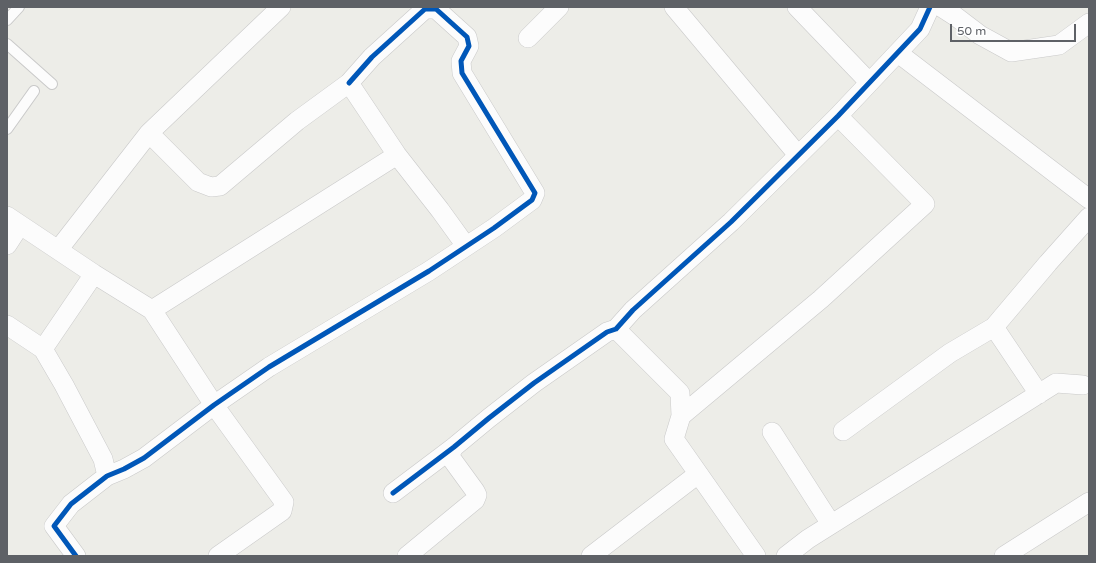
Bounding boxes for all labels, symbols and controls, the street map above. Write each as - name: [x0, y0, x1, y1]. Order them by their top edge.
- scale bar: [952, 16, 1078, 42]
- text: 50 m: [957, 24, 986, 38]

